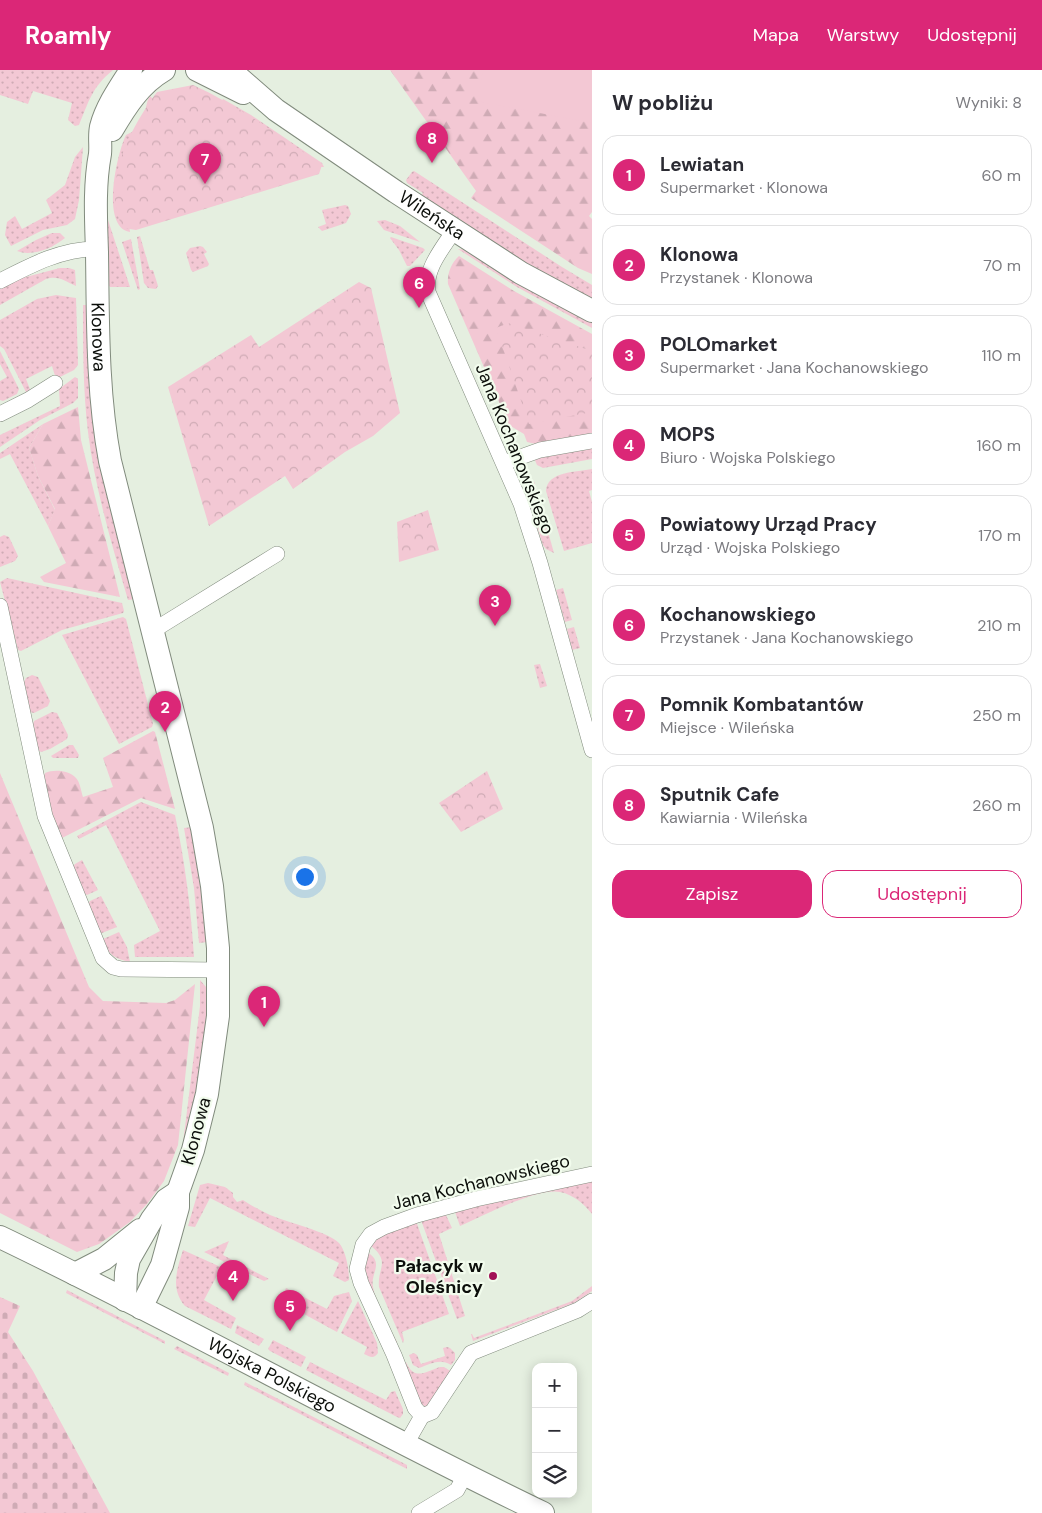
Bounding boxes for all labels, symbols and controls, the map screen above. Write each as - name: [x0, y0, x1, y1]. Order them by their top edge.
- text: Roamly: [25, 20, 112, 51]
- text: Mapa: [753, 23, 799, 47]
- text: Warstwy: [827, 23, 899, 47]
- text: Udostępnij: [927, 23, 1017, 47]
- text: W pobliżu: [612, 89, 713, 117]
- text: Wyniki: 8: [955, 92, 1022, 113]
- pin: 8: [416, 122, 448, 163]
- pin: 7: [189, 143, 221, 184]
- text: Lewiatan: [660, 152, 744, 177]
- text: 1: [626, 165, 632, 186]
- text: 60 m: [981, 165, 1021, 186]
- text: Supermarket · Klonowa: [660, 177, 828, 198]
- street label: Wileńska: [394, 185, 469, 245]
- text: Klonowa: [660, 242, 738, 267]
- text: 2: [624, 255, 634, 276]
- text: 70 m: [983, 255, 1021, 276]
- pin: 6: [403, 267, 435, 308]
- text: Przystanek · Klonowa: [660, 267, 813, 288]
- street label: Klonowa: [86, 302, 112, 372]
- text: POLOmarket: [660, 332, 777, 357]
- text: 3: [624, 345, 634, 366]
- text: 110 m: [982, 345, 1021, 366]
- text: Supermarket · Jana Kochanowskiego: [660, 357, 928, 378]
- street label: Jana Kochanowskiego: [470, 360, 560, 538]
- text: MOPS: [660, 422, 715, 447]
- text: 4: [624, 435, 634, 456]
- text: 160 m: [977, 435, 1021, 456]
- text: Biuro · Wojska Polskiego: [660, 447, 835, 468]
- text: Powiatowy Urząd Pracy: [660, 512, 877, 537]
- text: 5: [624, 525, 634, 546]
- text: 170 m: [978, 525, 1021, 546]
- text: Urząd · Wojska Polskiego: [660, 537, 840, 558]
- pin: 3: [479, 585, 511, 626]
- text: Kochanowskiego: [660, 602, 816, 627]
- text: 6: [624, 615, 634, 636]
- text: 210 m: [977, 615, 1021, 636]
- text: Przystanek · Jana Kochanowskiego: [660, 627, 914, 648]
- pin: 2: [149, 691, 181, 732]
- text: Pomnik Kombatantów: [660, 692, 863, 717]
- text: 7: [625, 705, 633, 726]
- text: 250 m: [973, 705, 1021, 726]
- text: Miejsce · Wileńska: [660, 717, 794, 738]
- text: Sputnik Cafe: [660, 782, 780, 807]
- text: 8: [624, 795, 634, 816]
- text: 260 m: [972, 795, 1021, 816]
- text: Kawiarnia · Wileńska: [660, 807, 808, 828]
- your location: [292, 864, 318, 890]
- button: Zapisz: [612, 870, 812, 918]
- button: Udostępnij: [822, 870, 1022, 918]
- pin: 1: [248, 986, 280, 1027]
- street label: Klonowa: [175, 1095, 217, 1167]
- street label: Jana Kochanowskiego: [390, 1148, 572, 1216]
- place label: Pałacyk w Oleśnicy: [395, 1254, 483, 1299]
- pin: 4: [217, 1260, 249, 1301]
- marker: Pałacyk w Oleśnicy: [487, 1270, 499, 1282]
- pin: 5: [274, 1290, 306, 1331]
- street label: Wojska Polskiego: [203, 1332, 340, 1419]
- map controls: [532, 1363, 577, 1498]
- button: +: [532, 1363, 577, 1408]
- button: −: [532, 1408, 577, 1453]
- button: layers: [532, 1453, 577, 1498]

